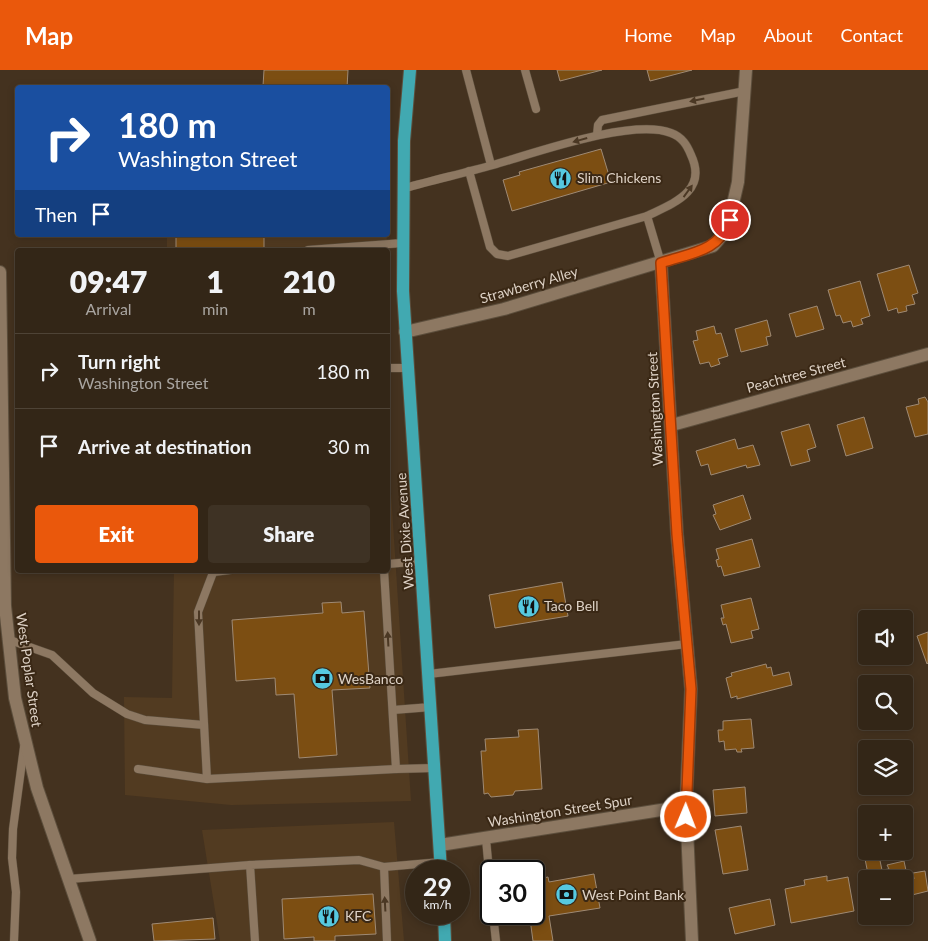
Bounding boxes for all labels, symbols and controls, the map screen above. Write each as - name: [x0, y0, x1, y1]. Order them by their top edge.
- text: Map: [25, 21, 73, 50]
- text: Home: [624, 24, 672, 46]
- text: Map: [700, 24, 736, 46]
- text: About: [764, 24, 813, 46]
- text: Contact: [841, 24, 903, 46]
- one-way arrow: [689, 97, 705, 105]
- text: 180 m: [118, 103, 217, 145]
- icon: right: [35, 105, 100, 170]
- one-way arrow: [572, 136, 587, 144]
- text: Washington Street: [118, 145, 297, 172]
- restaurant icon: Slim Chickens: [549, 166, 573, 190]
- place label: Slim Chickens: [577, 169, 661, 186]
- one-way arrow: [683, 184, 693, 198]
- pin: [709, 199, 751, 241]
- icon: arrive: [87, 200, 115, 228]
- text: Then: [35, 203, 77, 226]
- icon: arrive: [716, 206, 744, 234]
- street label: Strawberry Alley: [478, 262, 581, 307]
- text: 09:47: [70, 263, 147, 299]
- text: 1: [206, 263, 224, 299]
- text: 210: [283, 263, 335, 299]
- text: Arrival: [86, 299, 132, 318]
- text: min: [202, 299, 228, 318]
- text: m: [302, 299, 316, 318]
- text: Turn right: [78, 350, 160, 373]
- street label: Washington Street: [643, 352, 666, 466]
- street label: Peachtree Street: [744, 353, 847, 396]
- icon: right: [35, 357, 63, 385]
- text: 180 m: [316, 360, 370, 383]
- text: Washington Street: [78, 373, 208, 392]
- icon: arrive: [35, 432, 63, 460]
- text: Arrive at destination: [78, 435, 251, 458]
- text: 30 m: [327, 435, 370, 458]
- street label: West Dixie Avenue: [392, 472, 417, 590]
- button: Exit: [35, 505, 198, 563]
- button: Share: [208, 505, 370, 563]
- restaurant icon: Taco Bell: [516, 594, 540, 618]
- place label: Taco Bell: [544, 597, 599, 614]
- one-way arrow: [195, 610, 203, 626]
- map controls: [858, 610, 913, 925]
- button: sound: [858, 610, 913, 665]
- street label: West Poplar Street: [13, 612, 46, 728]
- one-way arrow: [384, 631, 392, 647]
- bank icon: WesBanco: [310, 667, 334, 691]
- place label: WesBanco: [338, 670, 403, 687]
- button: search: [858, 675, 913, 730]
- button: layers: [858, 740, 913, 795]
- position arrow: [659, 790, 711, 842]
- street label: Washington Street Spur: [487, 791, 633, 830]
- button: +: [858, 805, 913, 860]
- speed limit sign: 30: [480, 860, 545, 925]
- button: −: [858, 870, 913, 925]
- text: 29: [423, 871, 452, 901]
- bank icon: West Point Bank: [554, 883, 578, 907]
- place label: West Point Bank: [582, 886, 685, 903]
- one-way arrow: [381, 896, 389, 912]
- text: km/h: [423, 897, 452, 912]
- restaurant icon: KFC: [317, 904, 341, 928]
- place label: KFC: [345, 907, 372, 924]

